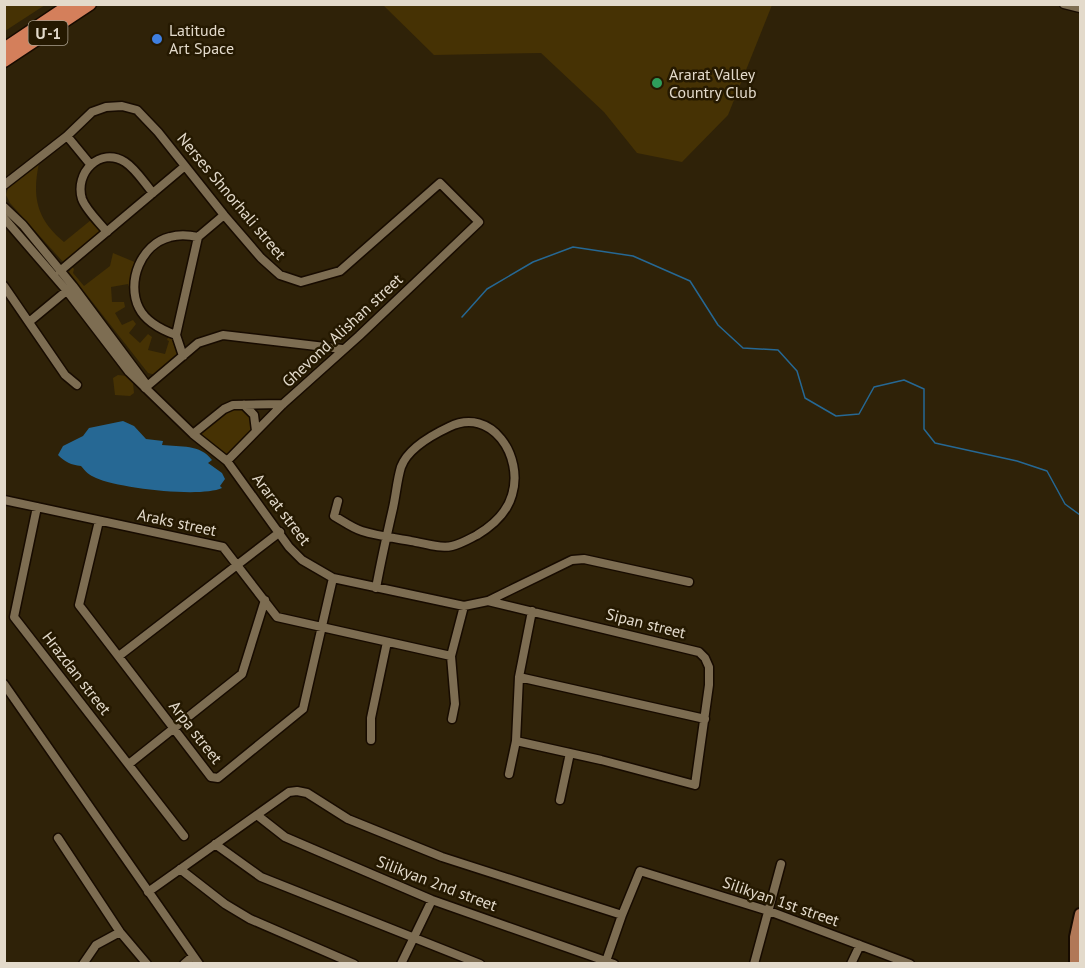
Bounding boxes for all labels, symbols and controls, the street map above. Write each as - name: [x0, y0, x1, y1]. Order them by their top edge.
- place label: Latitude Art Space: [169, 20, 234, 58]
- road number: Մ-1: [28, 21, 68, 45]
- marker: Latitude Art Space: [150, 32, 164, 46]
- place label: Ararat Valley Country Club: [669, 64, 757, 102]
- marker: Ararat Valley Country Club: [650, 76, 664, 90]
- street label: Nerses Shnorhali street: [173, 129, 291, 264]
- street label: Ghevond Alishan street: [278, 269, 407, 391]
- street label: Ararat street: [248, 469, 316, 549]
- street label: Araks street: [136, 504, 219, 540]
- street label: Sipan street: [604, 603, 689, 643]
- street label: Hrazdan street: [38, 627, 116, 719]
- street label: Arpa street: [165, 696, 227, 768]
- street label: Silikyan 2nd street: [374, 851, 500, 915]
- street label: Silikyan 1st street: [720, 872, 842, 930]

